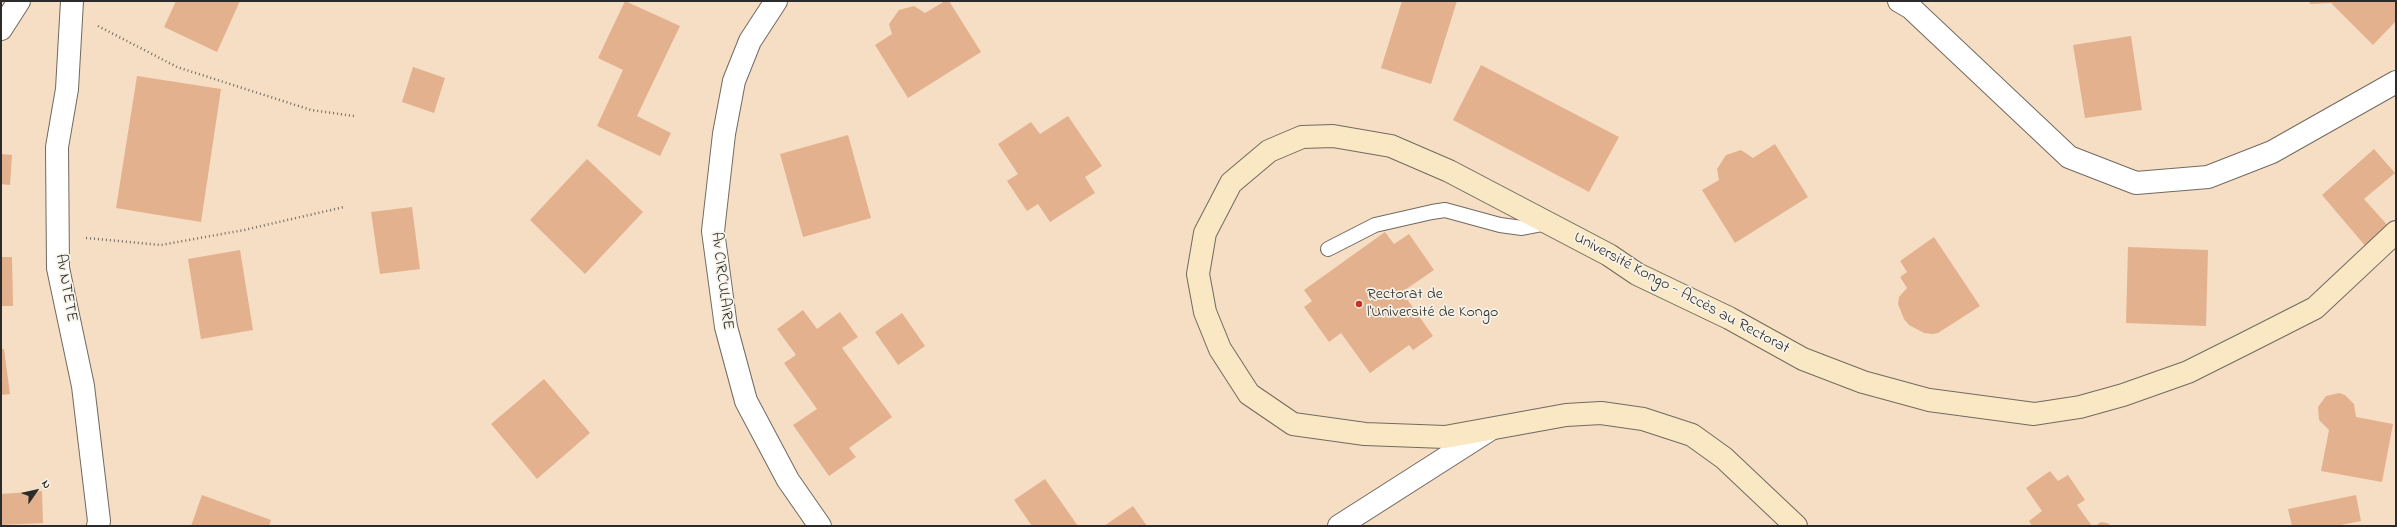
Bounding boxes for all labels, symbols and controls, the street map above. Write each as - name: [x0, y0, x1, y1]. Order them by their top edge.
- street label: Université Kongo - Accès au Rectorat: [1570, 229, 1792, 359]
- street label: Av CIRCULAIRE: [705, 231, 737, 331]
- street label: Av NTETE: [50, 253, 80, 323]
- place label: Rectorat de l'Université de Kongo: [1367, 285, 1498, 323]
- marker: Rectorat de l'Université de Kongo: [1354, 299, 1364, 309]
- north arrow: [16, 471, 56, 511]
- text: N: [37, 477, 55, 492]

